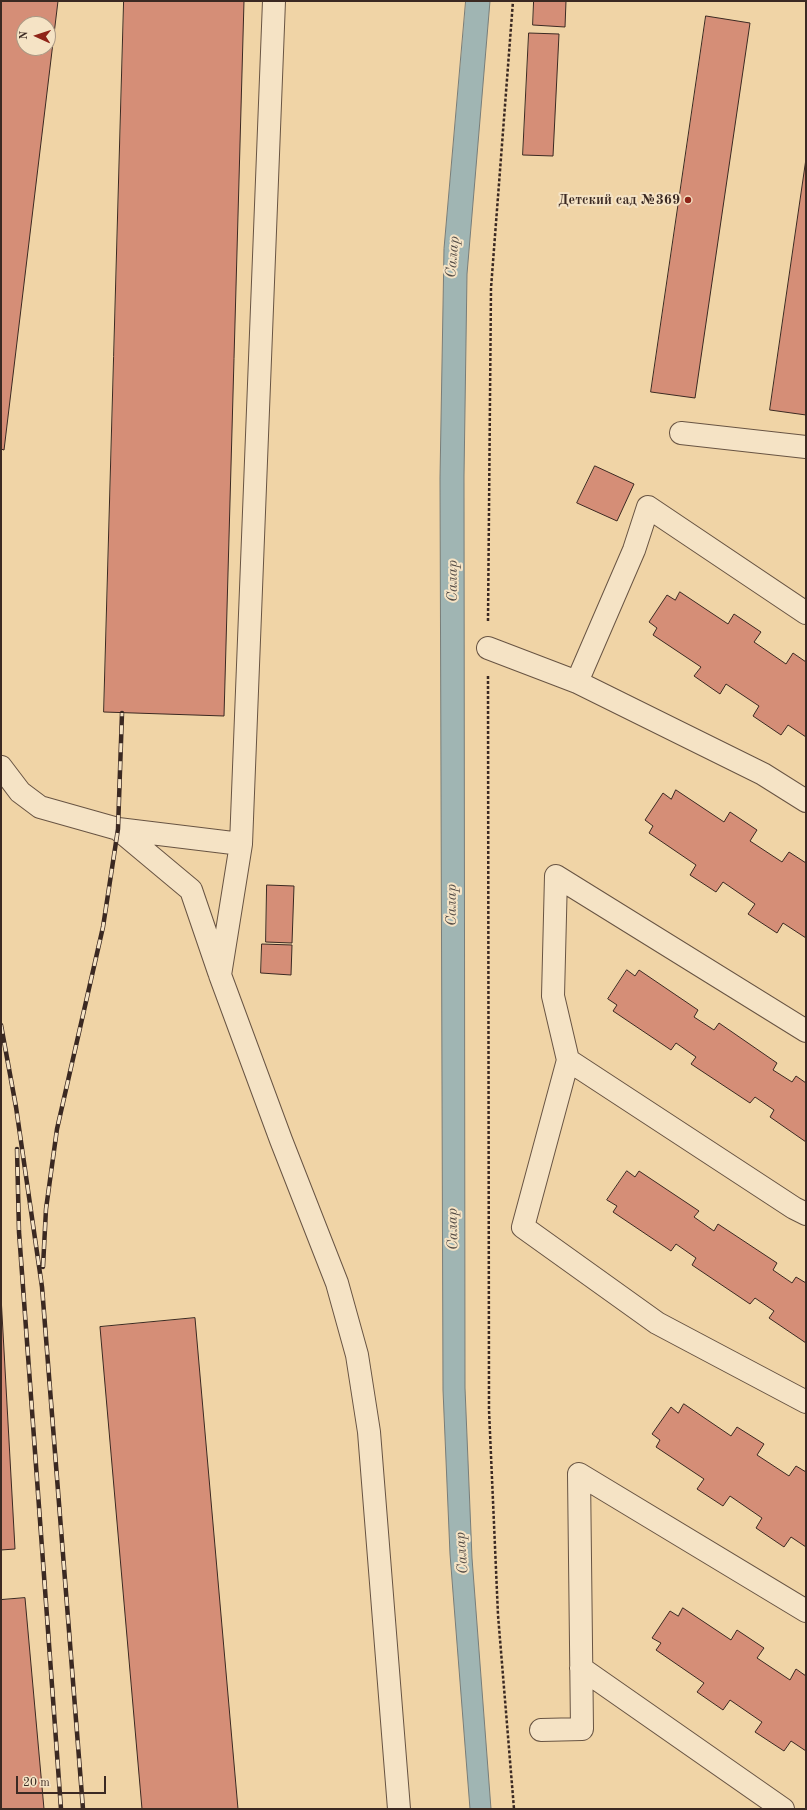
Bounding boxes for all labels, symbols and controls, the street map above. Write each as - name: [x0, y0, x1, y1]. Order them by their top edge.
- north arrow: [16, 16, 56, 56]
- text: N: [19, 31, 30, 40]
- place label: Детский сад №369: [558, 192, 680, 208]
- marker: Детский сад №369: [683, 195, 693, 205]
- water label: Салар: [442, 235, 464, 279]
- water label: Салар: [444, 560, 462, 602]
- water label: Салар: [443, 884, 461, 926]
- water label: Салар: [444, 1208, 462, 1250]
- water label: Салар: [452, 1531, 472, 1575]
- scale bar: [18, 1768, 108, 1794]
- text: 20 m: [23, 1777, 50, 1789]

